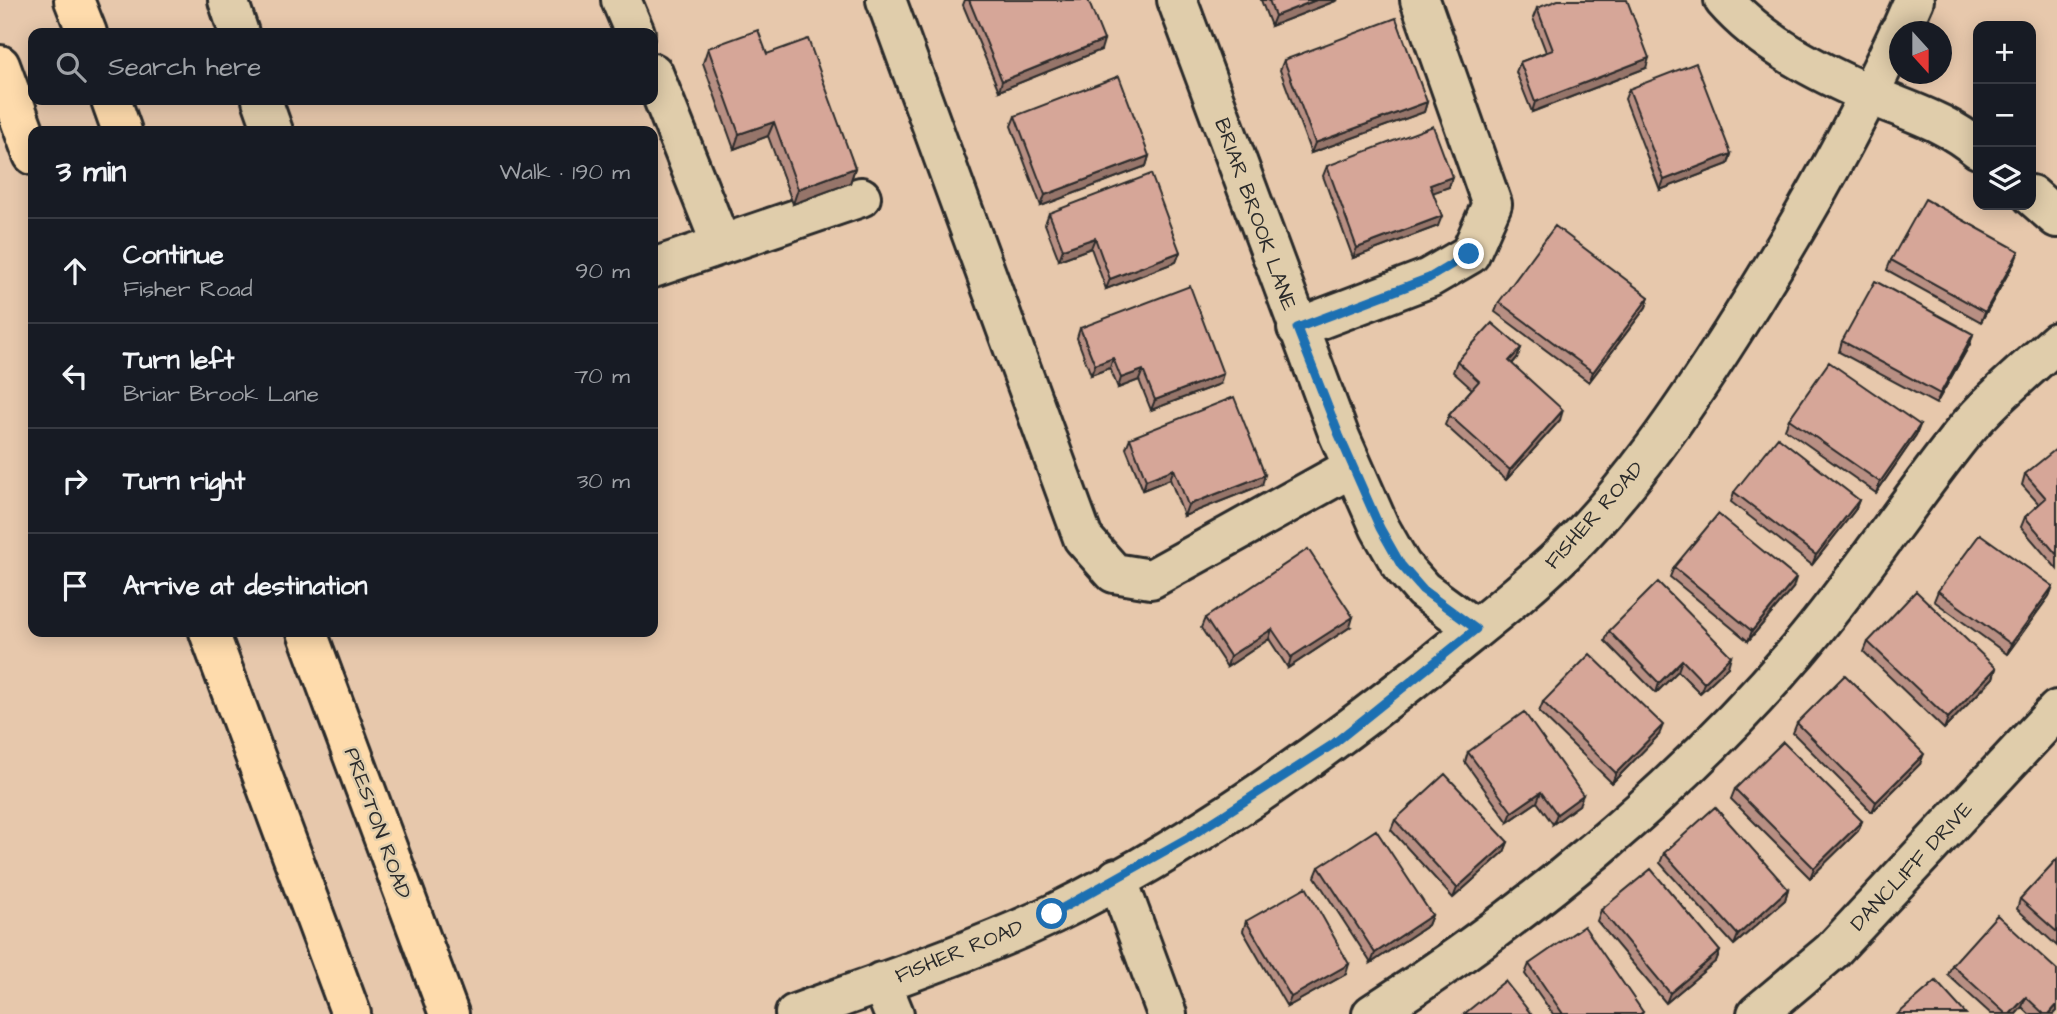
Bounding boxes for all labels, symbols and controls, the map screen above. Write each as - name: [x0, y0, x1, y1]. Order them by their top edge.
- north arrow: [1889, 21, 1952, 84]
- map controls: [1973, 21, 2036, 210]
- button: +: [1973, 21, 2036, 84]
- search box: [28, 28, 658, 105]
- icon: search: [52, 48, 90, 86]
- text: Search here: [108, 49, 261, 85]
- button: −: [1973, 84, 2036, 147]
- street label: BRIAR BROOK LANE: [1207, 114, 1304, 315]
- button: layers: [1973, 147, 2036, 210]
- text: 3 min: [56, 151, 126, 193]
- text: Walk · 190 m: [500, 156, 630, 188]
- text: Continue: [123, 237, 224, 273]
- route end: [1453, 238, 1484, 269]
- icon: ahead: [56, 252, 94, 290]
- text: 90 m: [575, 255, 630, 287]
- text: Fisher Road: [123, 273, 253, 305]
- text: Turn left: [123, 342, 234, 378]
- icon: left: [56, 357, 94, 395]
- text: 70 m: [574, 360, 630, 392]
- text: Briar Brook Lane: [123, 378, 319, 410]
- street label: FISHER ROAD: [1538, 455, 1651, 576]
- icon: right: [56, 462, 94, 500]
- text: Turn right: [123, 463, 245, 499]
- text: 30 m: [577, 465, 630, 497]
- icon: arrive: [56, 567, 94, 605]
- text: Arrive at destination: [123, 568, 368, 604]
- street label: PRESTON ROAD: [337, 743, 418, 903]
- street label: DANCLIFF DRIVE: [1844, 795, 1980, 938]
- route start: [1036, 898, 1067, 929]
- street label: FISHER ROAD: [891, 912, 1028, 990]

